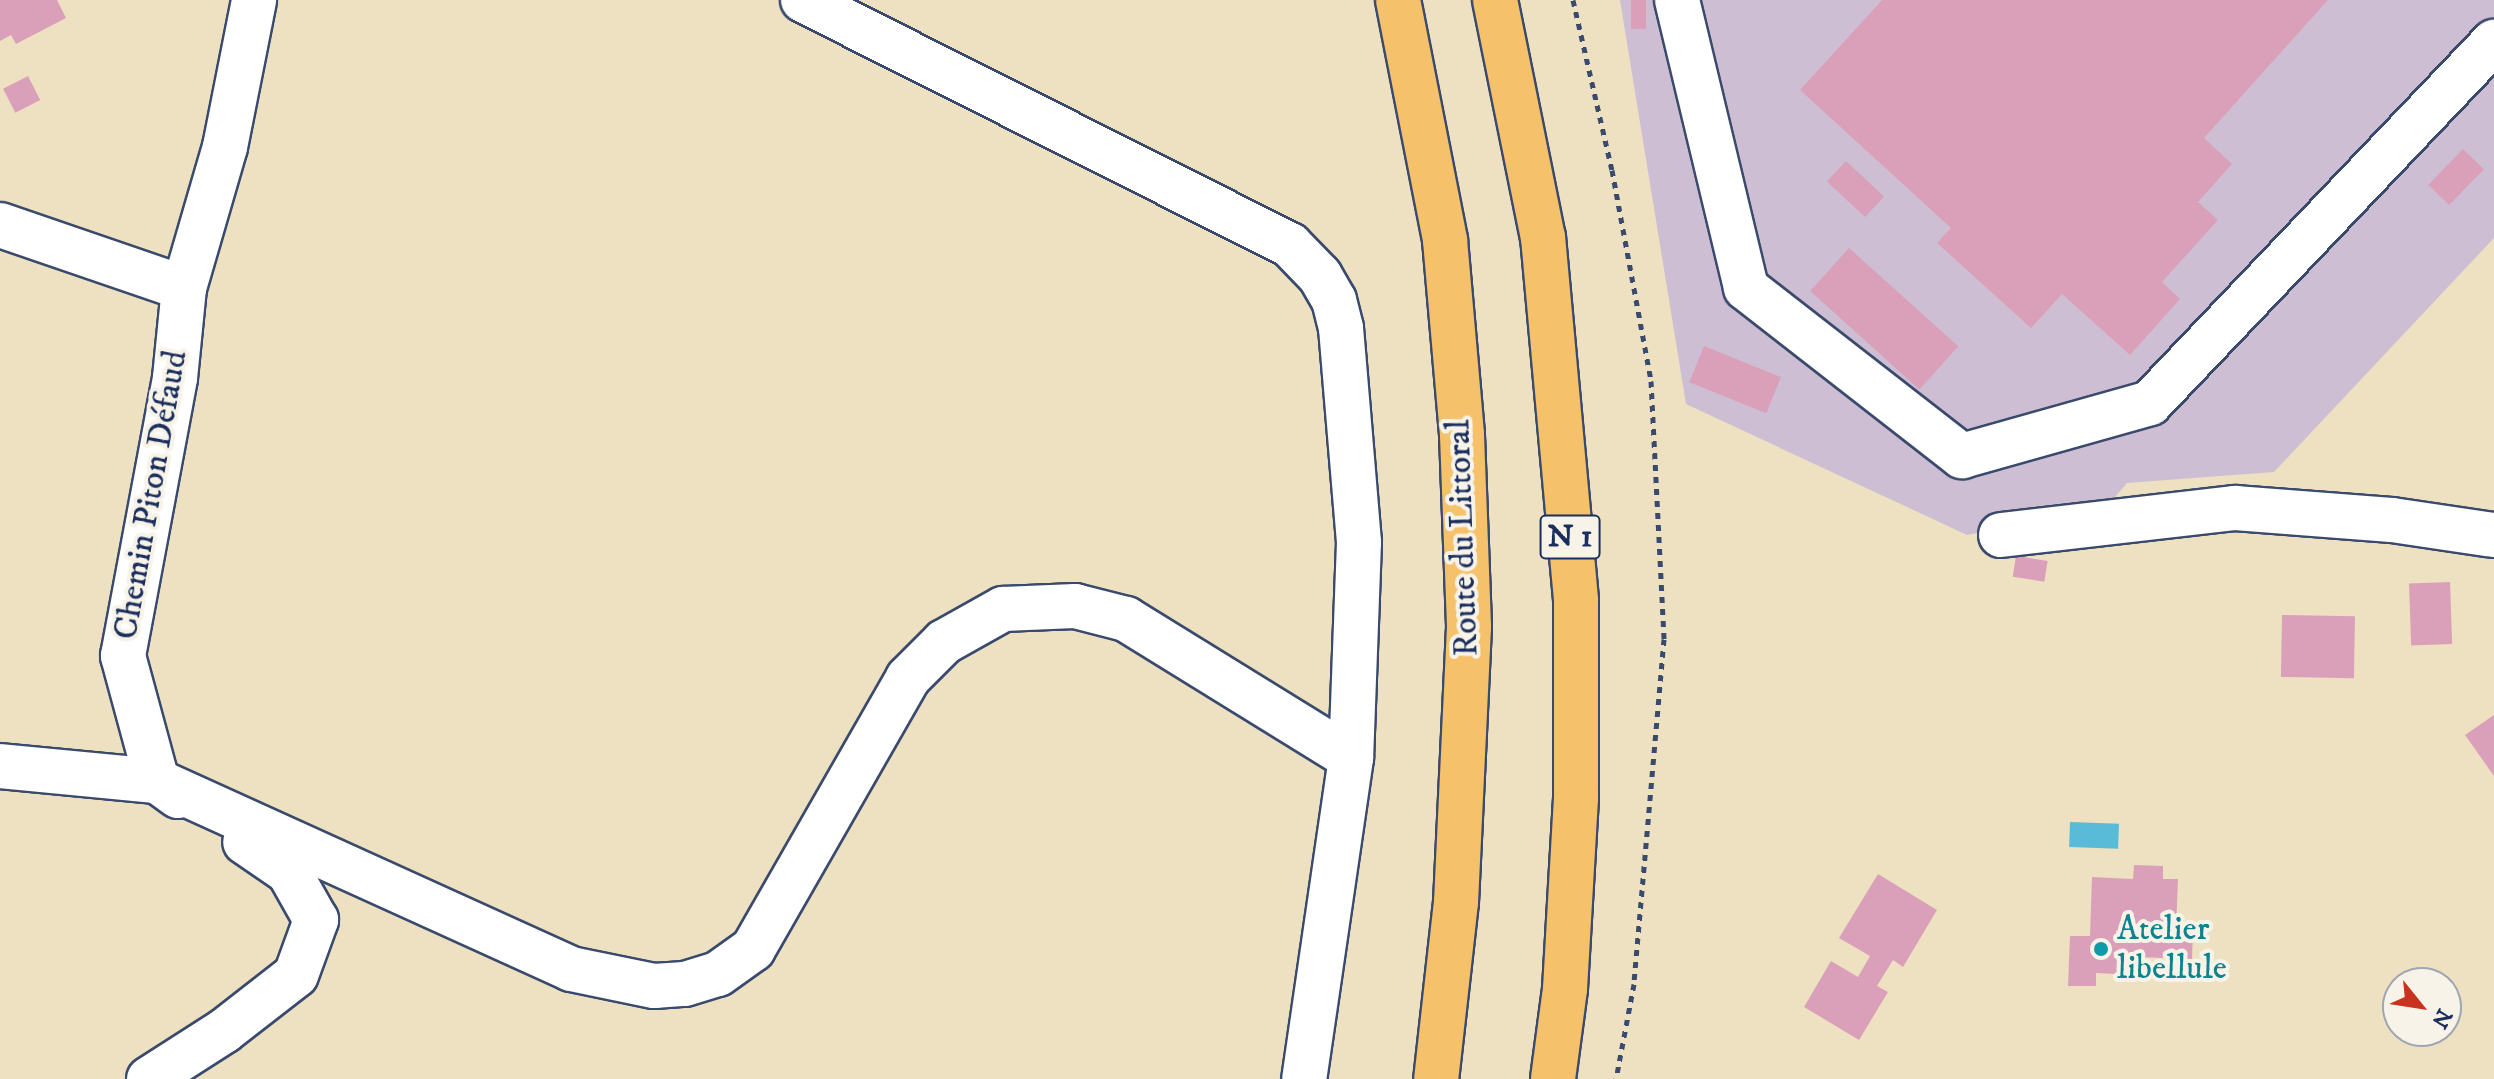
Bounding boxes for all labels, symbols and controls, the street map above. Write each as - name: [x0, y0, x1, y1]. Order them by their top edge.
- street label: Chemin Piton Défaud: [105, 347, 197, 643]
- street label: Route du Littoral: [1438, 419, 1488, 657]
- road number: N 1: [1538, 509, 1602, 565]
- place label: Atelier libellule: [2117, 909, 2227, 988]
- marker: Atelier libellule: [2092, 940, 2110, 958]
- north arrow: [2382, 967, 2462, 1047]
- text: N: [2425, 1004, 2458, 1033]

